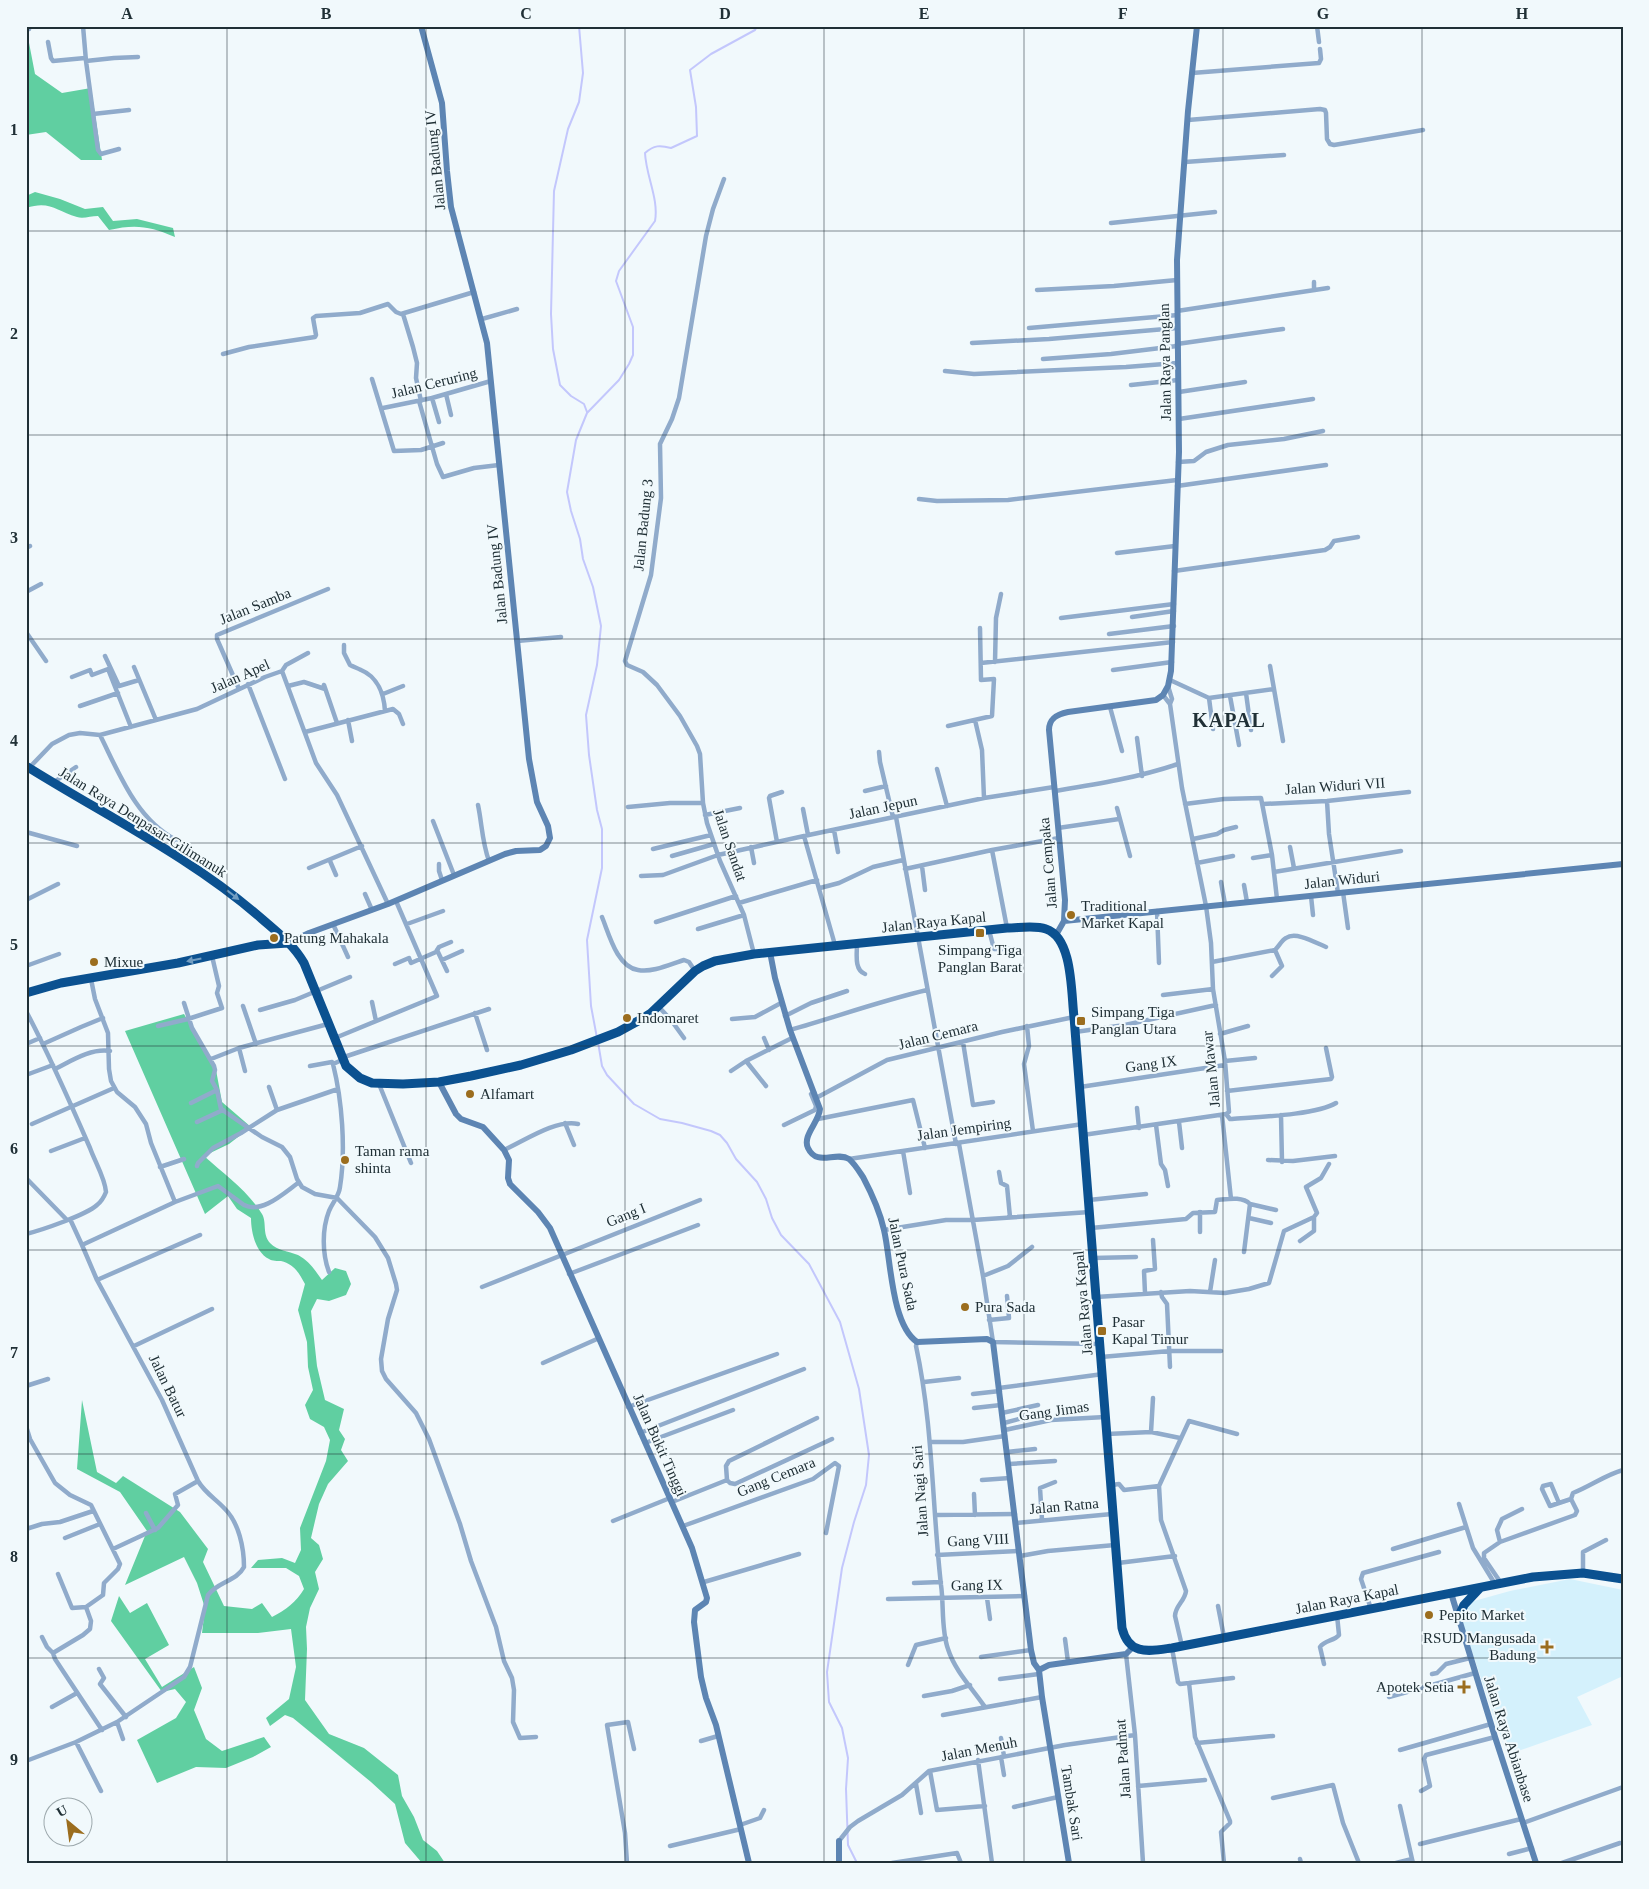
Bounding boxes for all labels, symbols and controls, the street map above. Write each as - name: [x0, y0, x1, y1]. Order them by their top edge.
- text: A: [121, 5, 133, 22]
- text: B: [321, 5, 332, 22]
- text: C: [520, 5, 532, 22]
- text: D: [719, 5, 731, 22]
- text: E: [919, 5, 929, 22]
- text: F: [1118, 5, 1128, 22]
- text: G: [1317, 5, 1330, 22]
- text: H: [1516, 5, 1529, 22]
- street label: Jalan Badung IV: [422, 109, 448, 211]
- text: 1: [10, 121, 18, 138]
- street label: Jalan Raya Panglan: [1156, 303, 1174, 421]
- text: 2: [10, 325, 18, 342]
- street label: Jalan Ceruring: [389, 364, 479, 401]
- street label: Jalan Badung 3: [630, 478, 656, 572]
- street label: Jalan Badung IV: [484, 523, 510, 625]
- text: 3: [10, 529, 18, 546]
- street label: Jalan Samba: [217, 584, 293, 628]
- street label: Jalan Apel: [208, 656, 272, 696]
- district label: KAPAL: [1192, 709, 1266, 731]
- text: 4: [10, 732, 18, 749]
- street label: Jalan Raya Denpasar-Gilimanuk: [56, 764, 230, 881]
- street label: Jalan Widuri VII: [1284, 775, 1386, 797]
- street label: Jalan Jepun: [847, 792, 919, 822]
- street label: Jalan Sandat: [710, 807, 750, 884]
- street label: Jalan Cempaka: [1036, 817, 1060, 909]
- street label: Jalan Widuri: [1303, 868, 1381, 892]
- one-way arrow: [226, 890, 239, 901]
- place label: Traditional Market Kapal: [1081, 898, 1164, 931]
- street label: Jalan Raya Kapal: [881, 909, 987, 935]
- marker: Traditional Market Kapal: [1065, 909, 1077, 921]
- marker: Simpang Tiga Panglan Barat: [974, 927, 986, 939]
- place label: Patung Mahakala: [284, 930, 389, 946]
- marker: Patung Mahakala: [268, 932, 280, 944]
- text: 5: [10, 936, 18, 953]
- place label: Simpang Tiga Panglan Barat: [938, 942, 1023, 975]
- place label: Mixue: [104, 954, 144, 970]
- marker: Mixue: [88, 956, 100, 968]
- one-way arrow: [185, 956, 201, 964]
- place label: Simpang Tiga Panglan Utara: [1091, 1004, 1177, 1037]
- place label: Indomaret: [637, 1010, 699, 1026]
- marker: Indomaret: [621, 1012, 633, 1024]
- marker: Simpang Tiga Panglan Utara: [1075, 1015, 1087, 1027]
- street label: Jalan Cemara: [897, 1017, 980, 1053]
- street label: Jalan Mawar: [1199, 1030, 1223, 1108]
- street label: Gang IX: [1124, 1052, 1178, 1076]
- place label: Alfamart: [480, 1086, 535, 1102]
- marker: Alfamart: [464, 1088, 476, 1100]
- street label: Jalan Jempiring: [916, 1114, 1012, 1144]
- text: 6: [10, 1140, 18, 1157]
- place label: Taman rama shinta: [355, 1143, 430, 1176]
- marker: Taman rama shinta: [339, 1154, 351, 1166]
- street label: Gang I: [604, 1200, 648, 1230]
- street label: Jalan Pura Sada: [885, 1216, 921, 1312]
- street label: Jalan Raya Kapal: [1070, 1250, 1096, 1356]
- place label: Pura Sada: [975, 1299, 1036, 1315]
- marker: Pura Sada: [959, 1301, 971, 1313]
- place label: Pasar Kapal Timur: [1112, 1314, 1188, 1347]
- marker: Pasar Kapal Timur: [1096, 1325, 1108, 1337]
- text: 7: [10, 1344, 18, 1361]
- street label: Jalan Batur: [146, 1352, 190, 1420]
- street label: Jalan Bukit Tinggi: [630, 1391, 690, 1499]
- street label: Gang Jimas: [1018, 1398, 1090, 1424]
- street label: Jalan Nagi Sari: [909, 1445, 931, 1537]
- street label: Gang Cemara: [735, 1454, 818, 1500]
- street label: Jalan Ratna: [1029, 1495, 1100, 1517]
- street label: Gang VIII: [947, 1530, 1009, 1550]
- text: 8: [10, 1548, 18, 1565]
- street label: Gang IX: [951, 1577, 1003, 1593]
- street label: Jalan Raya Kapal: [1294, 1581, 1400, 1617]
- place label: Pepito Market: [1439, 1607, 1525, 1623]
- marker: Pepito Market: [1423, 1609, 1435, 1621]
- place label: RSUD Mangusada Badung: [1423, 1630, 1536, 1663]
- marker: RSUD Mangusada Badung: [1540, 1640, 1554, 1654]
- street label: Jalan Raya Abianbase: [1481, 1674, 1537, 1804]
- place label: Apotek Setia: [1376, 1679, 1454, 1695]
- marker: Apotek Setia: [1458, 1681, 1470, 1693]
- street label: Jalan Padmat: [1112, 1718, 1134, 1799]
- street label: Jalan Menuh: [940, 1734, 1019, 1764]
- text: 9: [10, 1751, 18, 1768]
- street label: Tambak Sari: [1058, 1764, 1086, 1842]
- north arrow: [42, 1796, 92, 1846]
- text: U: [54, 1802, 70, 1820]

